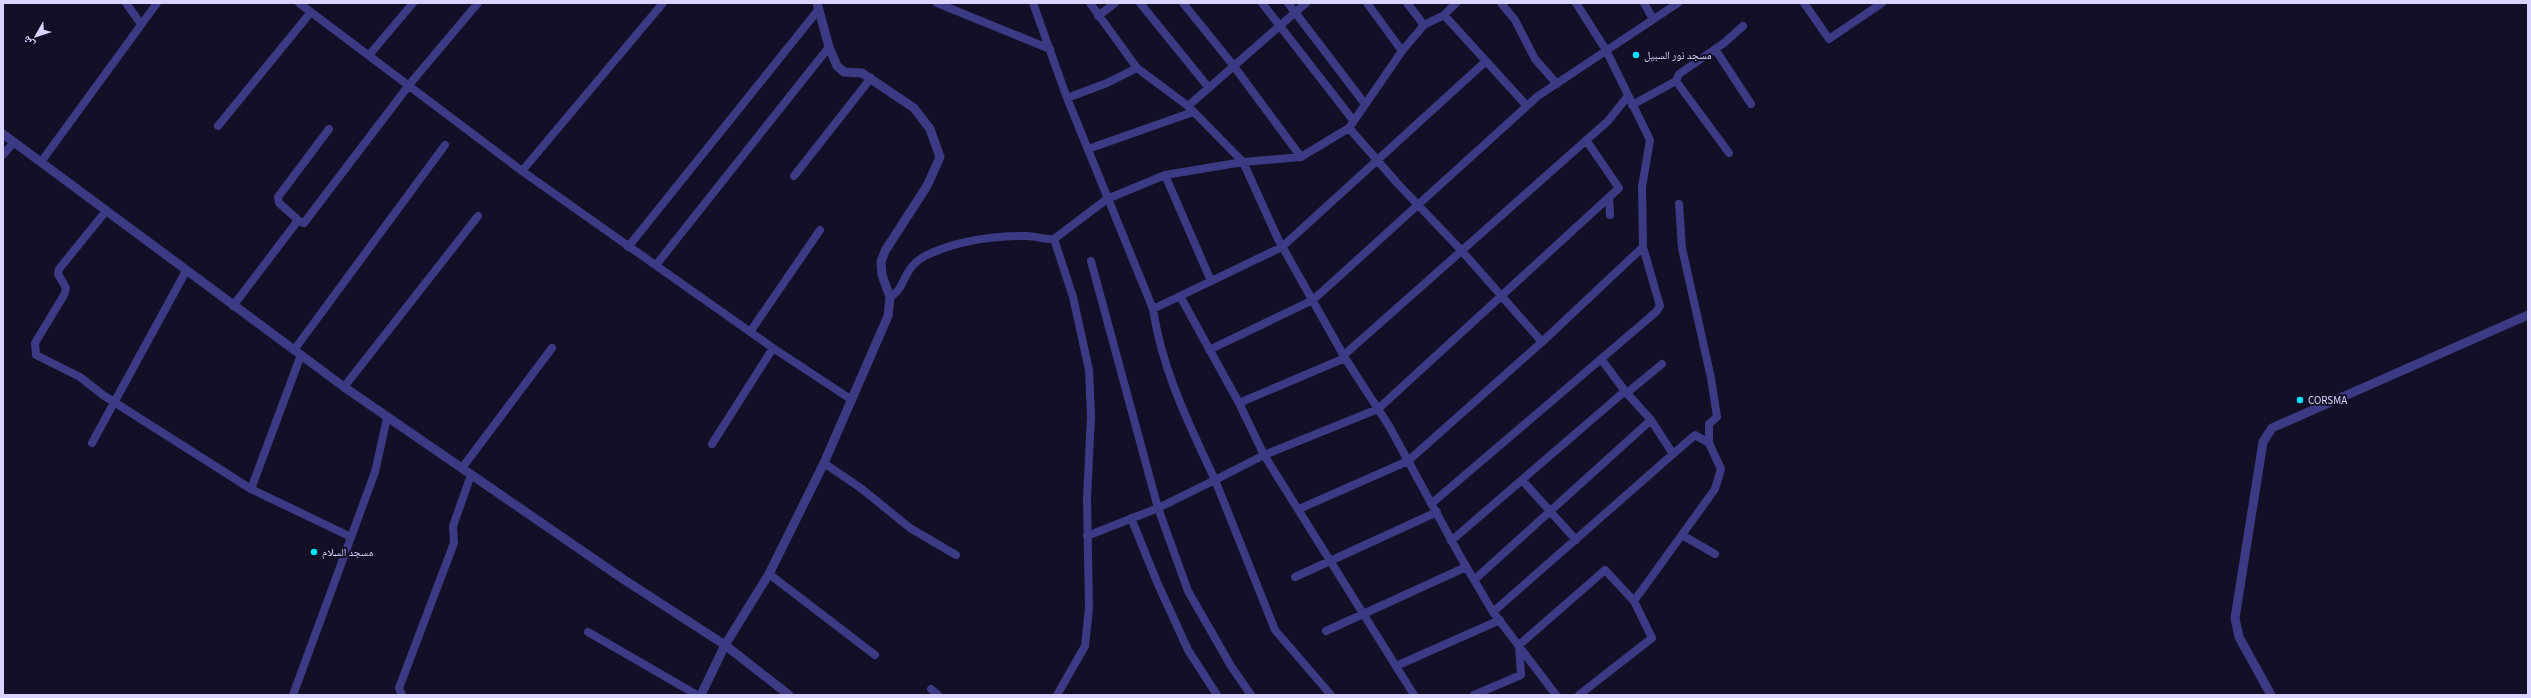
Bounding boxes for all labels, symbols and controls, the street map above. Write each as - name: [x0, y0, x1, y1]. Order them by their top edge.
- north arrow: [16, 16, 56, 56]
- text: ش: [19, 32, 38, 51]
- place label: مسجد نور السبيل: [1644, 48, 1712, 63]
- marker: مسجد نور السبيل: [1631, 50, 1641, 60]
- place label: CORSMA: [2308, 393, 2347, 408]
- marker: CORSMA: [2295, 395, 2305, 405]
- place label: مسجد السلام: [322, 545, 373, 560]
- marker: مسجد السلام: [309, 547, 319, 557]

